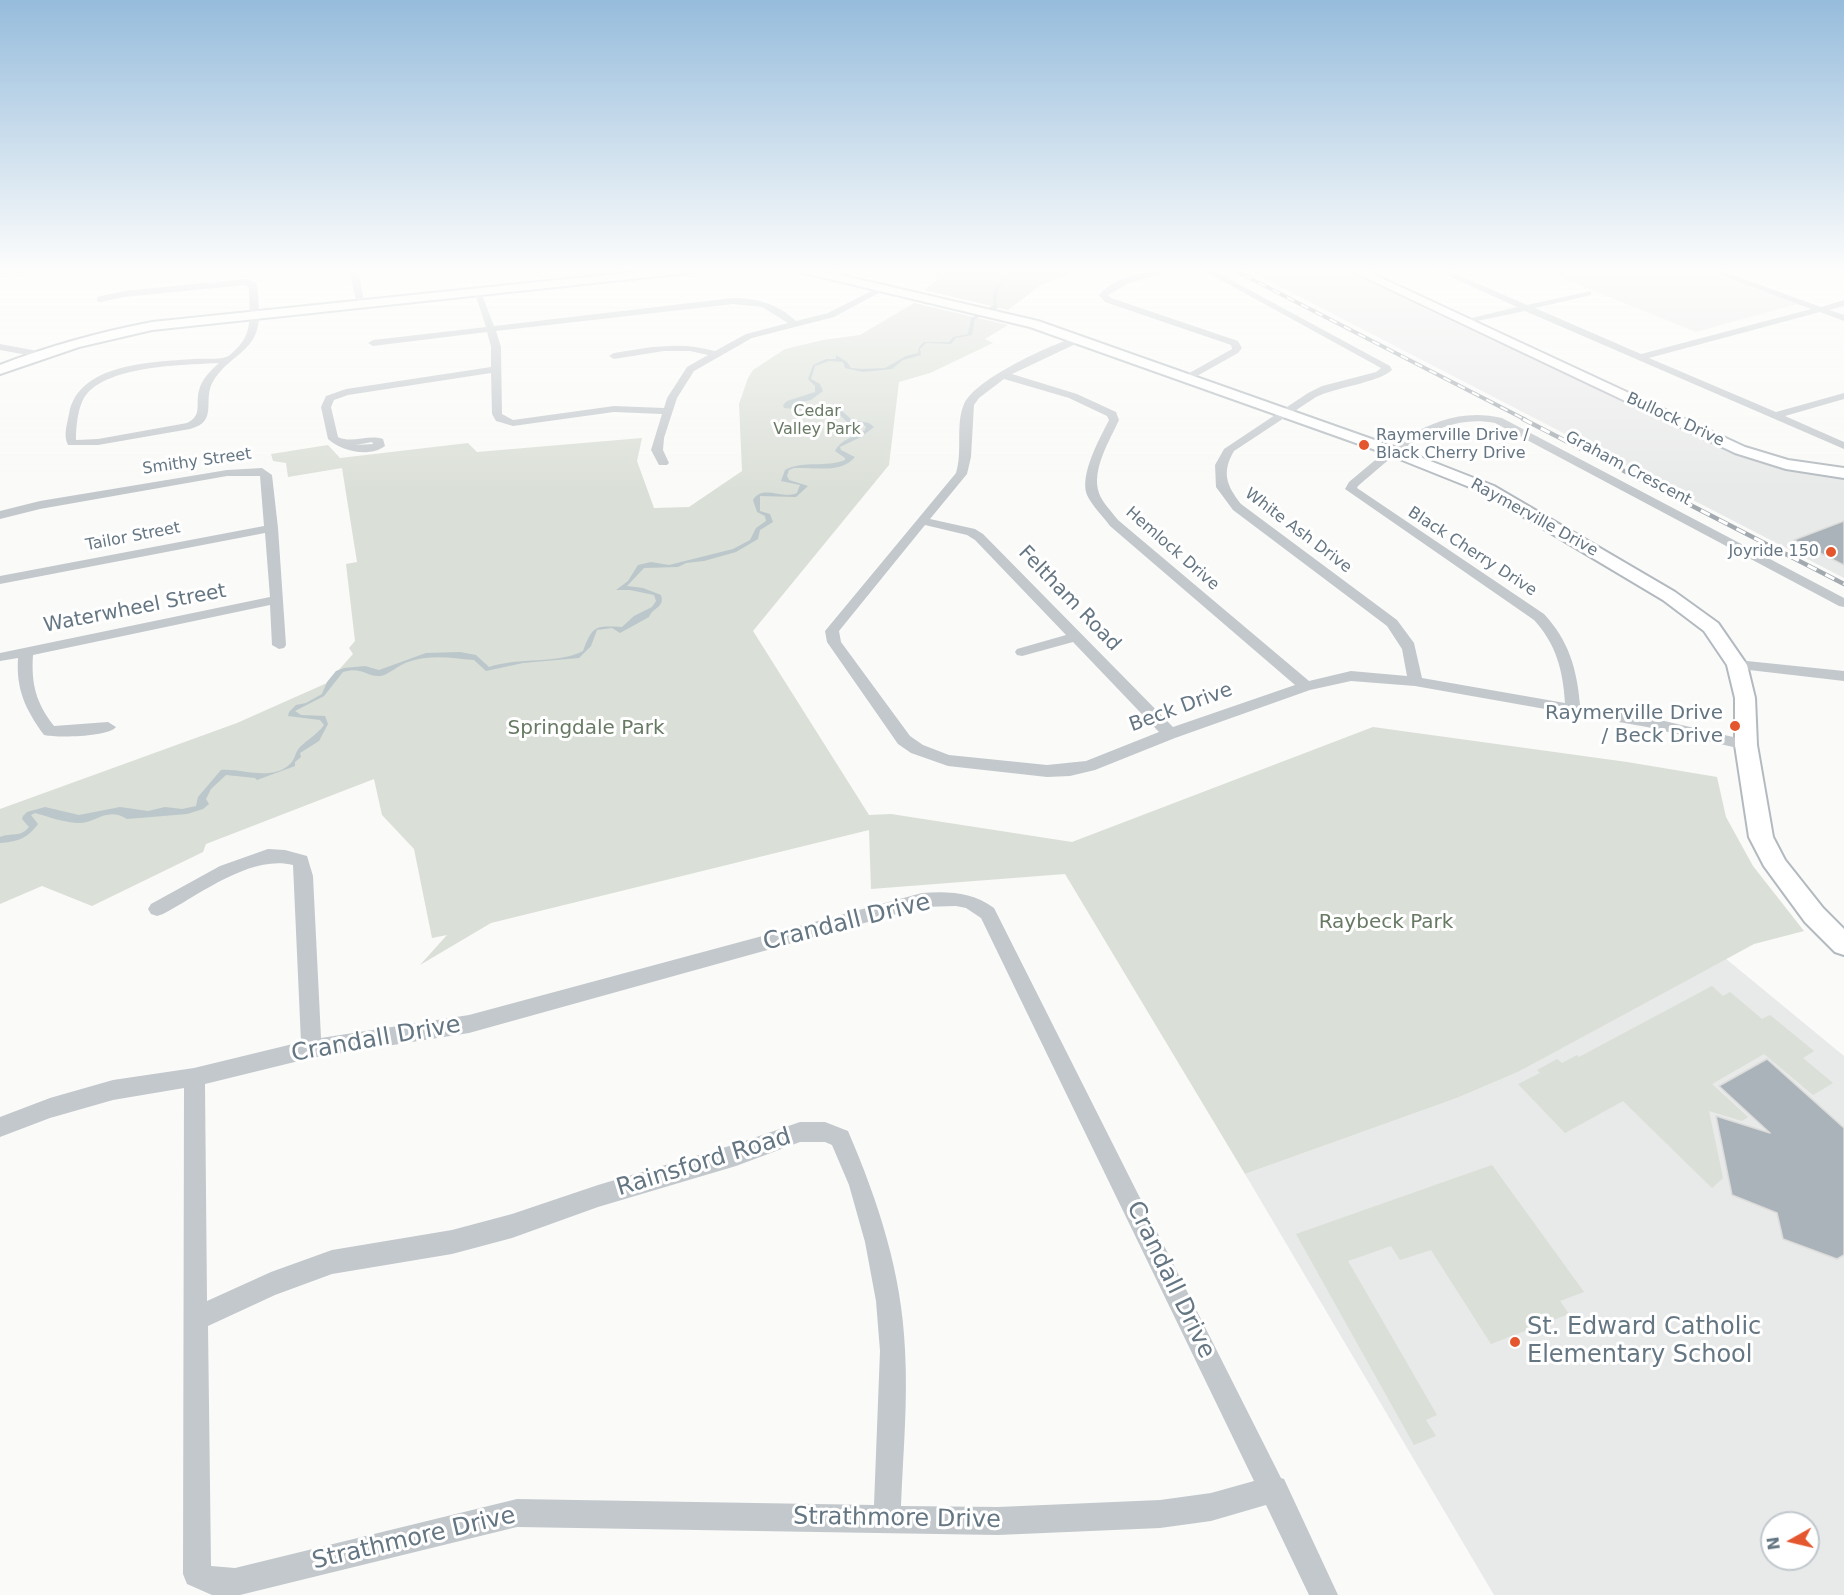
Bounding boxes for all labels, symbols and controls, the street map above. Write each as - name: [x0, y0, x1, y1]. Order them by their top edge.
- street label: Bullock Drive: [1623, 389, 1727, 451]
- park label: Cedar Valley Park: [773, 402, 861, 440]
- place label: Raymerville Drive / Black Cherry Drive: [1376, 426, 1529, 464]
- street label: Graham Crescent: [1562, 428, 1694, 510]
- marker: Raymerville Drive / Black Cherry Drive: [1357, 438, 1371, 452]
- street label: Smithy Street: [141, 445, 253, 479]
- street label: Raymerville Drive: [1467, 475, 1601, 561]
- street label: White Ash Drive: [1241, 485, 1355, 577]
- street label: Hemlock Drive: [1121, 503, 1223, 595]
- street label: Black Cherry Drive: [1404, 503, 1540, 601]
- street label: Tailor Street: [84, 518, 182, 556]
- street label: Feltham Road: [1013, 541, 1125, 657]
- place label: Joyride 150: [1728, 542, 1819, 562]
- marker: Joyride 150: [1824, 545, 1838, 559]
- street label: Waterwheel Street: [42, 580, 228, 638]
- street label: Beck Drive: [1126, 678, 1236, 738]
- place label: Raymerville Drive / Beck Drive: [1545, 702, 1723, 749]
- park label: Springdale Park: [508, 717, 664, 741]
- marker: Raymerville Drive / Beck Drive: [1728, 719, 1742, 733]
- street label: Crandall Drive: [760, 888, 934, 958]
- park label: Raybeck Park: [1319, 911, 1453, 935]
- street label: Crandall Drive: [289, 1011, 463, 1069]
- street label: Rainsford Road: [613, 1123, 795, 1203]
- street label: Crandall Drive: [1119, 1197, 1221, 1363]
- place label: St. Edward Catholic Elementary School: [1527, 1314, 1761, 1370]
- marker: St. Edward Catholic Elementary School: [1508, 1335, 1522, 1349]
- street label: Strathmore Drive: [310, 1502, 518, 1576]
- street label: Strathmore Drive: [793, 1503, 1001, 1535]
- north arrow: [1760, 1511, 1820, 1571]
- text: N: [1763, 1535, 1784, 1551]

